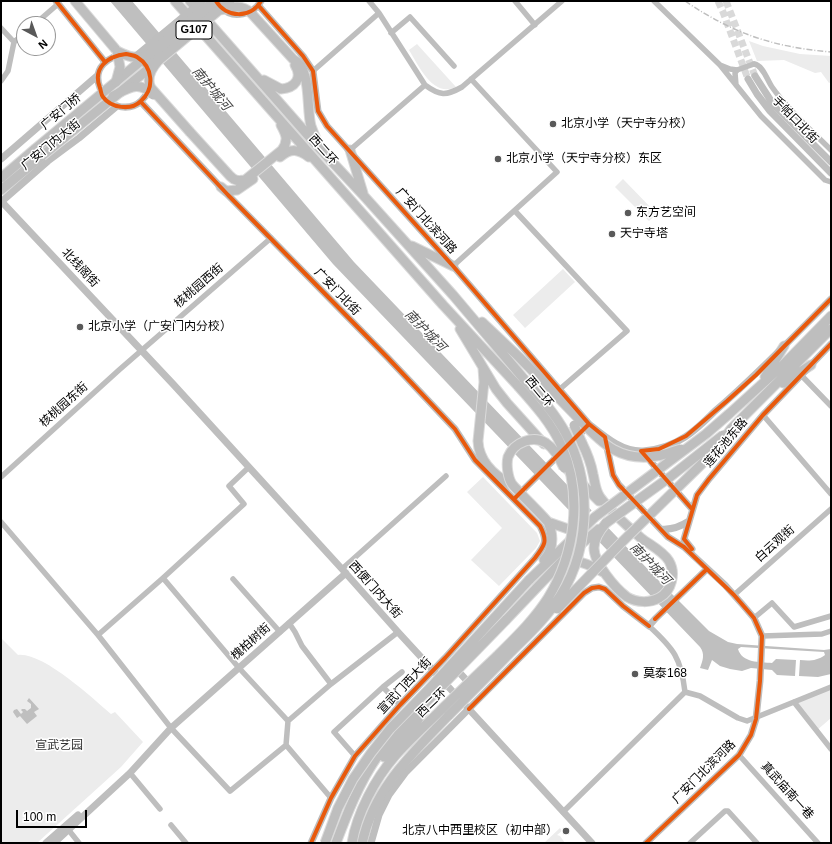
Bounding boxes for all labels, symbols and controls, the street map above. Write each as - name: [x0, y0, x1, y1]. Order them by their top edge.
- north arrow: [16, 16, 56, 56]
- road number: G107: [176, 21, 212, 39]
- text: N: [36, 37, 50, 51]
- water label: 南护城河: [188, 64, 234, 114]
- street label: 广安门桥: [38, 91, 84, 133]
- street label: 手帕口北街: [769, 93, 821, 147]
- street label: 广安门内大街: [18, 117, 84, 173]
- place label: 北京小学（天宁寺分校）: [561, 117, 693, 131]
- marker: 北京小学（天宁寺分校）: [548, 119, 558, 129]
- street label: 西二环: [306, 132, 340, 168]
- place label: 北京小学（天宁寺分校）东区: [506, 152, 662, 166]
- marker: 北京小学（天宁寺分校）东区: [493, 154, 503, 164]
- street label: 广安门北滨河路: [393, 185, 459, 257]
- place label: 东方艺空间: [636, 206, 696, 220]
- marker: 东方艺空间: [623, 208, 633, 218]
- place label: 天宁寺塔: [620, 227, 668, 241]
- marker: 天宁寺塔: [607, 229, 617, 239]
- street label: 北线阁街: [58, 246, 102, 290]
- street label: 核桃园西街: [172, 261, 226, 311]
- street label: 广安门北街: [311, 265, 363, 319]
- water label: 南护城河: [401, 307, 449, 355]
- place label: 北京小学（广安门内分校）: [88, 320, 232, 334]
- marker: 北京小学（广安门内分校）: [75, 322, 85, 332]
- street label: 西二环: [522, 374, 556, 410]
- street label: 核桃园东街: [37, 380, 91, 430]
- street label: 莲花池东路: [701, 415, 751, 471]
- street label: 白云观街: [752, 523, 798, 565]
- water label: 南护城河: [626, 540, 674, 588]
- street label: 西便门内大街: [346, 558, 404, 622]
- street label: 槐柏树街: [228, 621, 274, 663]
- street label: 宣武门西大街: [375, 655, 435, 717]
- place label: 莫泰168: [643, 667, 687, 681]
- marker: 莫泰168: [630, 669, 640, 679]
- street label: 西二环: [414, 685, 450, 721]
- street label: 广安门北滨河路: [669, 737, 739, 807]
- park label: 宣武艺园: [35, 739, 83, 753]
- street label: 真武庙南一巷: [758, 759, 816, 823]
- scale bar: [18, 802, 89, 828]
- text: 100 m: [23, 810, 56, 824]
- place label: 北京八中西里校区（初中部）: [402, 824, 558, 838]
- marker: 北京八中西里校区（初中部）: [561, 826, 571, 836]

